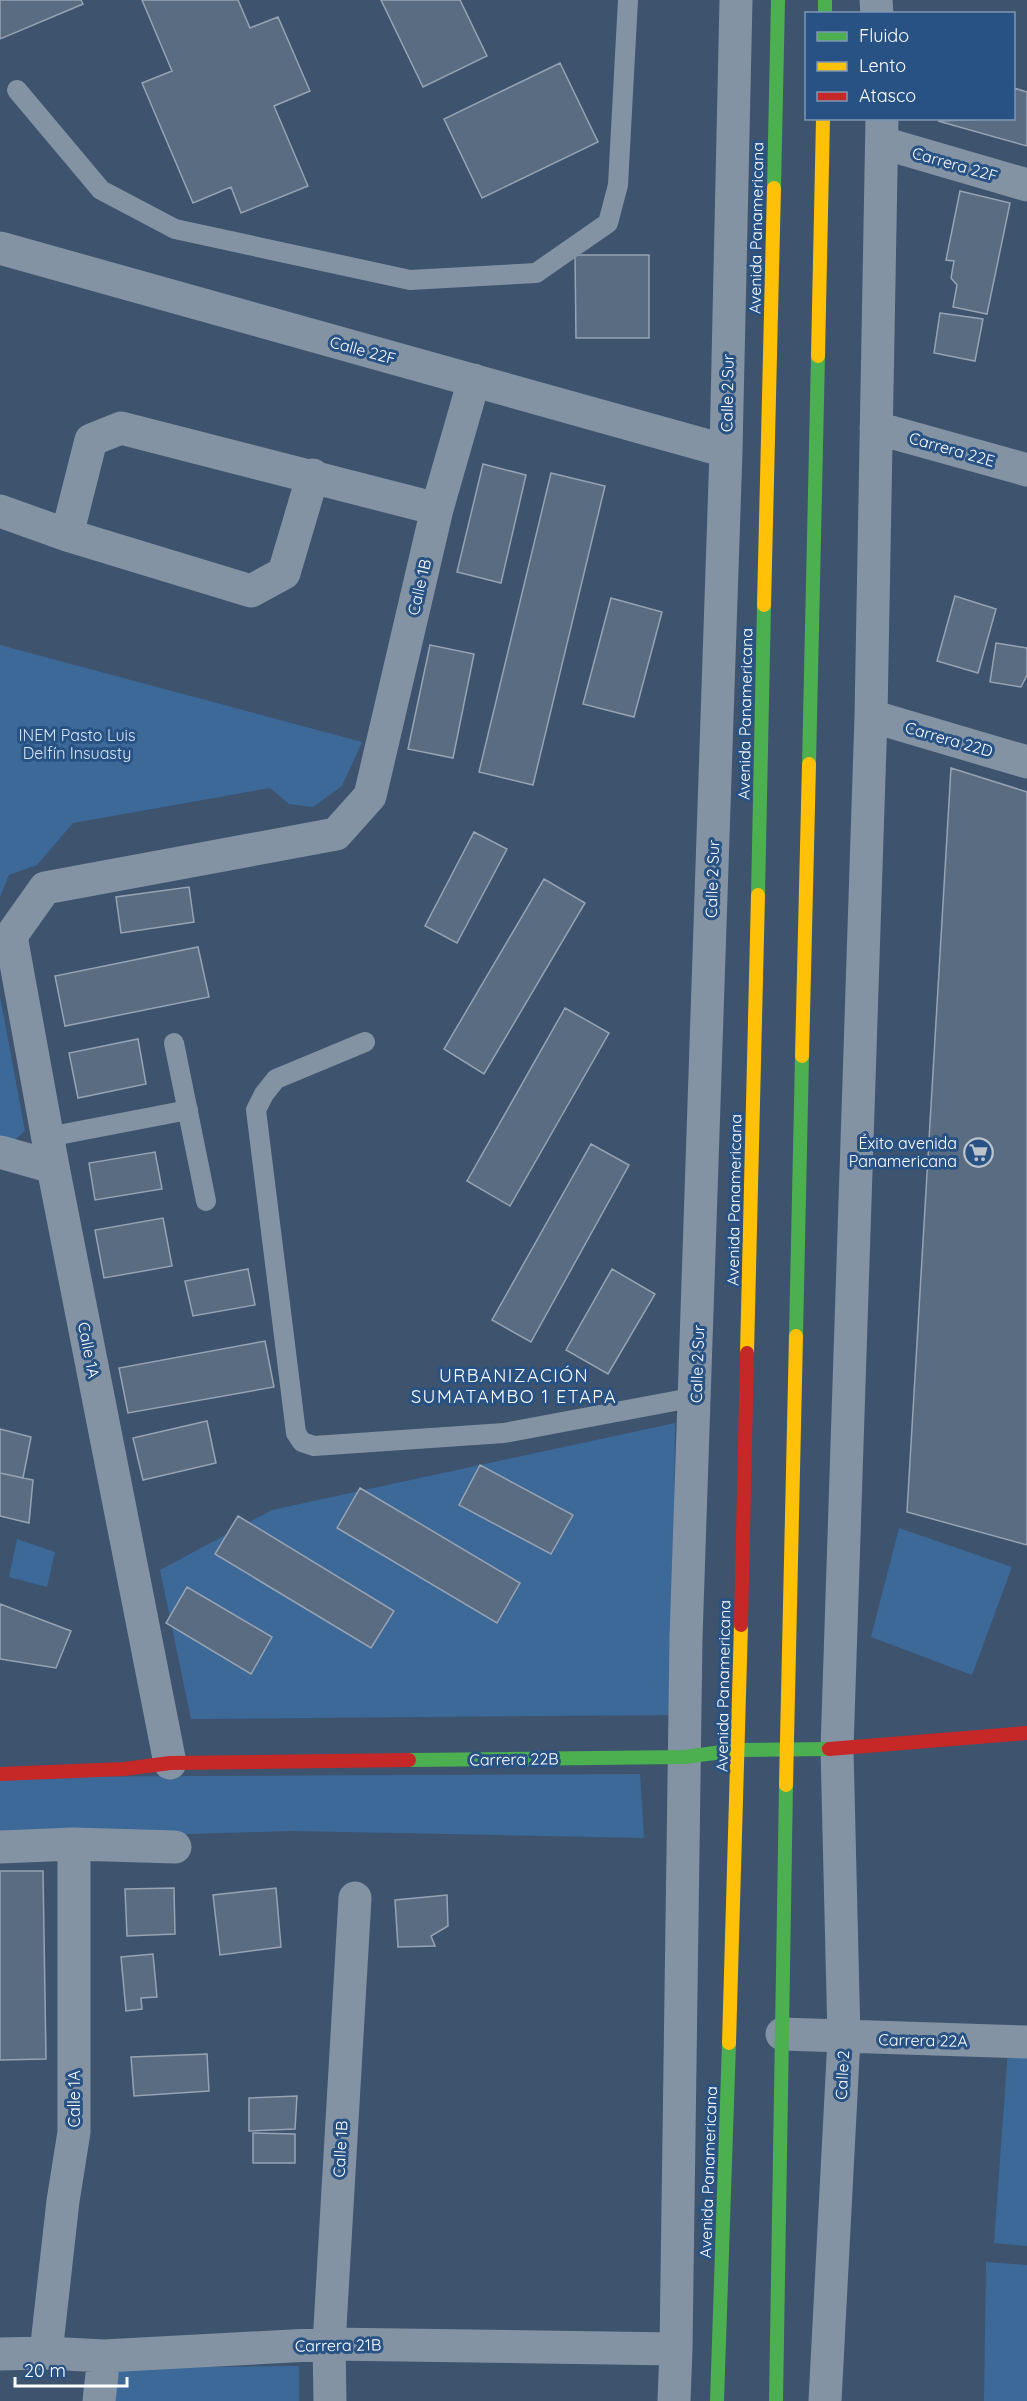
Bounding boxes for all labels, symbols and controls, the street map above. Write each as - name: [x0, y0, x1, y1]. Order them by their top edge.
- legend: [805, 12, 1015, 120]
- text: Fluido: [859, 24, 909, 47]
- text: Lento: [859, 54, 906, 77]
- text: Atasco: [859, 84, 916, 107]
- street label: Avenida Panamericana: [745, 142, 767, 314]
- street label: Carrera 22F: [910, 142, 1000, 186]
- street label: Calle 22F: [328, 332, 398, 368]
- street label: Calle 2 Sur: [716, 354, 738, 432]
- street label: Carrera 22E: [907, 427, 997, 471]
- street label: Calle 1B: [403, 557, 435, 617]
- street label: Avenida Panamericana: [734, 628, 756, 800]
- street label: Carrera 22D: [903, 717, 995, 761]
- park label: INEM Pasto Luis Delfín Insuasty: [19, 725, 135, 763]
- street label: Calle 2 Sur: [701, 840, 723, 918]
- street label: Avenida Panamericana: [723, 1114, 745, 1286]
- place label: Éxito avenida Panamericana: [849, 1133, 957, 1171]
- supermarket icon: Éxito avenida Panamericana: [962, 1136, 994, 1168]
- street label: Calle 1A: [74, 1320, 104, 1380]
- street label: Calle 2 Sur: [686, 1325, 708, 1403]
- district label: URBANIZACIÓN SUMATAMBO 1 ETAPA: [411, 1364, 617, 1408]
- street label: Avenida Panamericana: [712, 1600, 734, 1772]
- street label: Carrera 22B: [469, 1748, 559, 1770]
- street label: Carrera 22A: [878, 2029, 968, 2051]
- street label: Calle 2: [831, 2050, 853, 2100]
- street label: Calle 1A: [64, 2070, 84, 2128]
- street label: Avenida Panamericana: [695, 2086, 721, 2258]
- street label: Calle 1B: [329, 2120, 351, 2178]
- street label: Carrera 21B: [295, 2334, 381, 2356]
- scale bar: [15, 2350, 128, 2388]
- text: 20 m: [24, 2359, 66, 2382]

